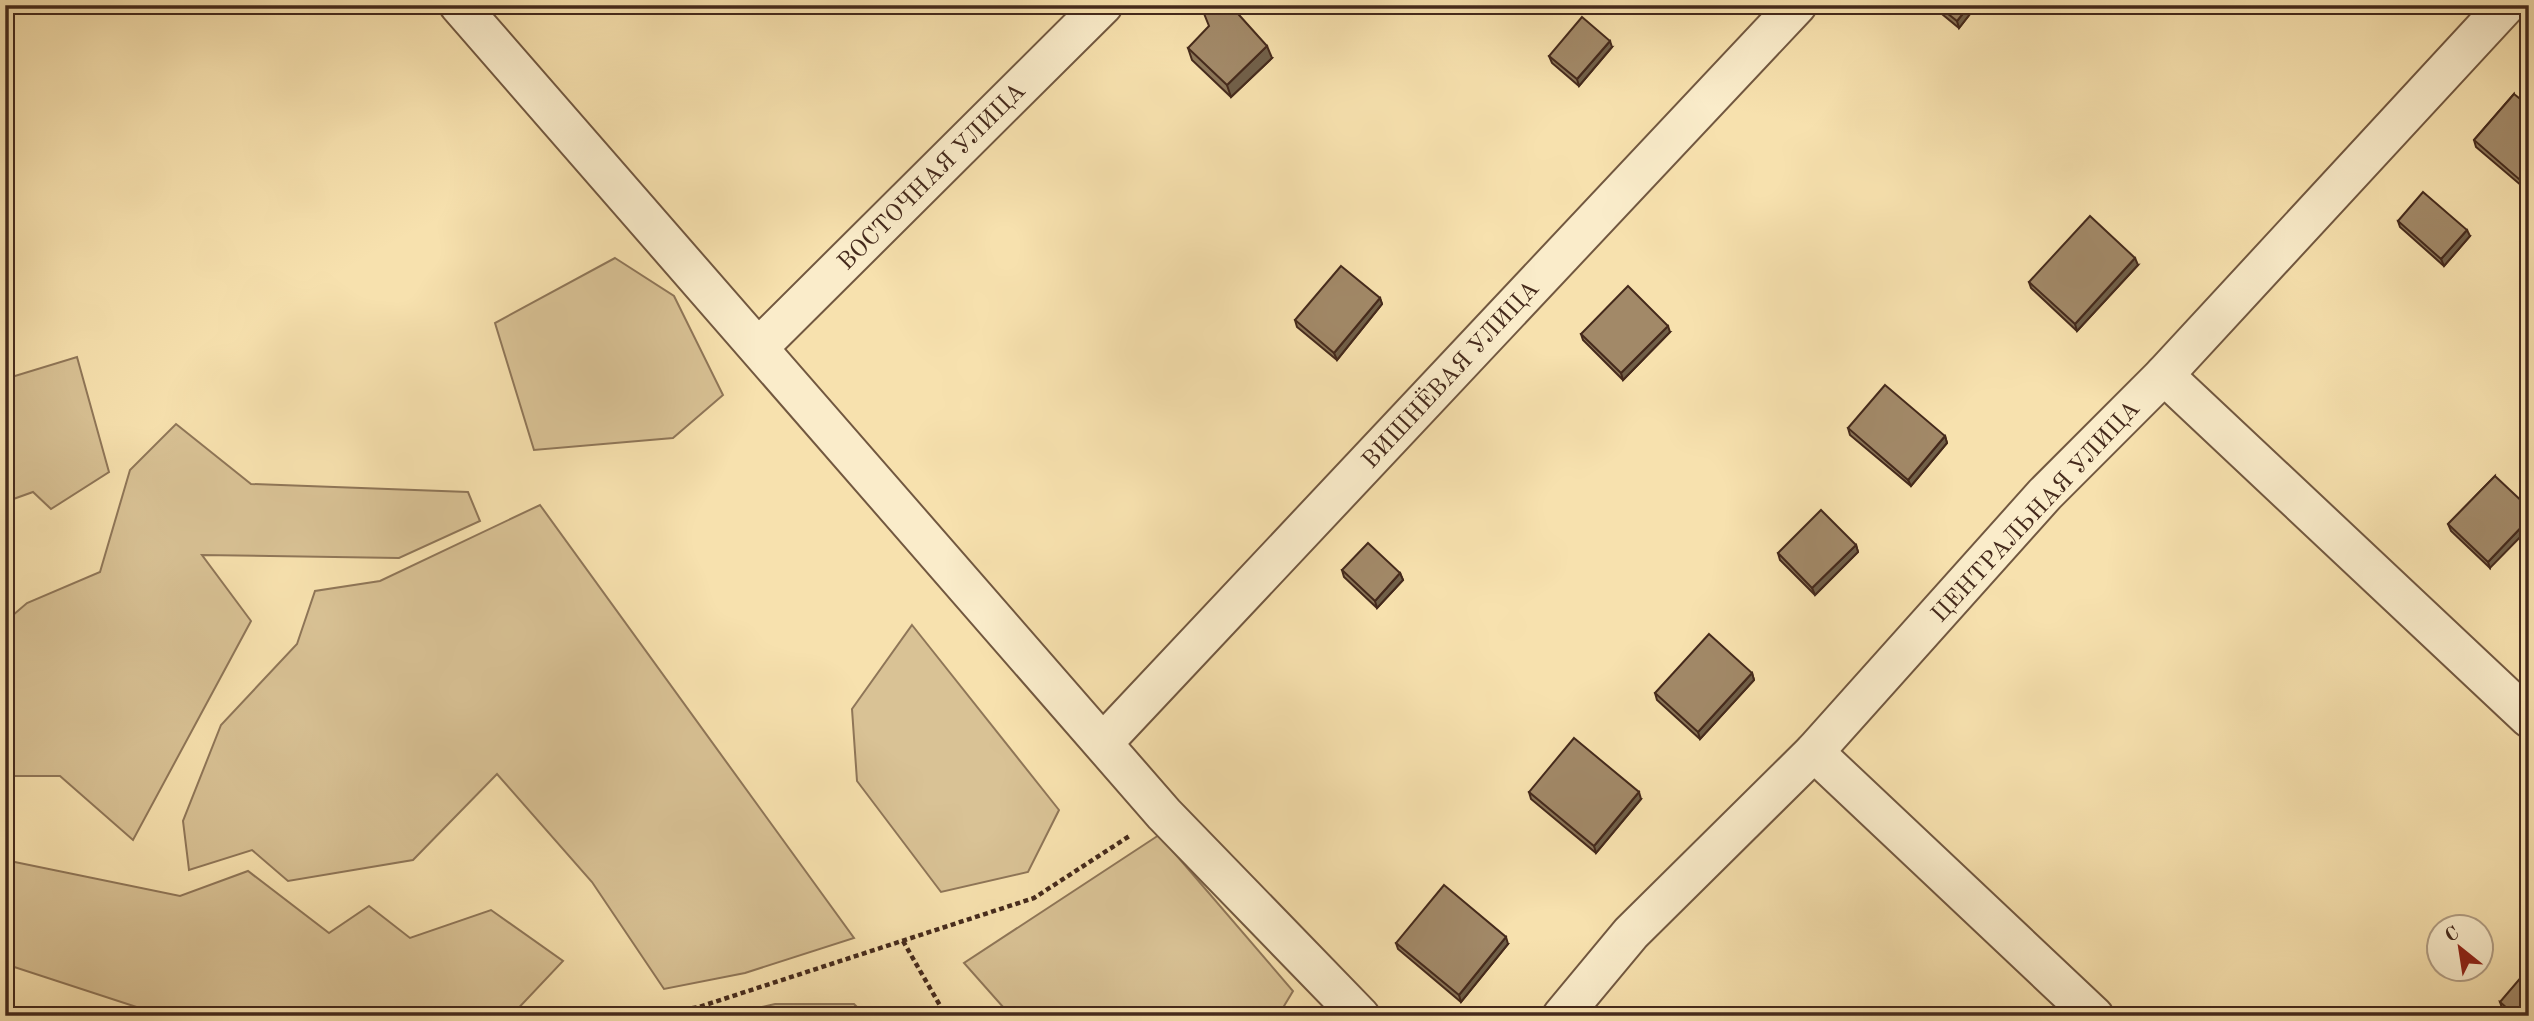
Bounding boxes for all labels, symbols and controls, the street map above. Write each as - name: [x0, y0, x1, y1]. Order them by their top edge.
- street label: ВОСТОЧНАЯ УЛИЦА: [834, 79, 1031, 276]
- street label: ВИШНЁВАЯ УЛИЦА: [1356, 275, 1544, 474]
- street label: ЦЕНТРАЛЬНАЯ УЛИЦА: [1928, 397, 2145, 628]
- north arrow: [2426, 912, 2496, 982]
- text: С: [2443, 924, 2463, 947]

